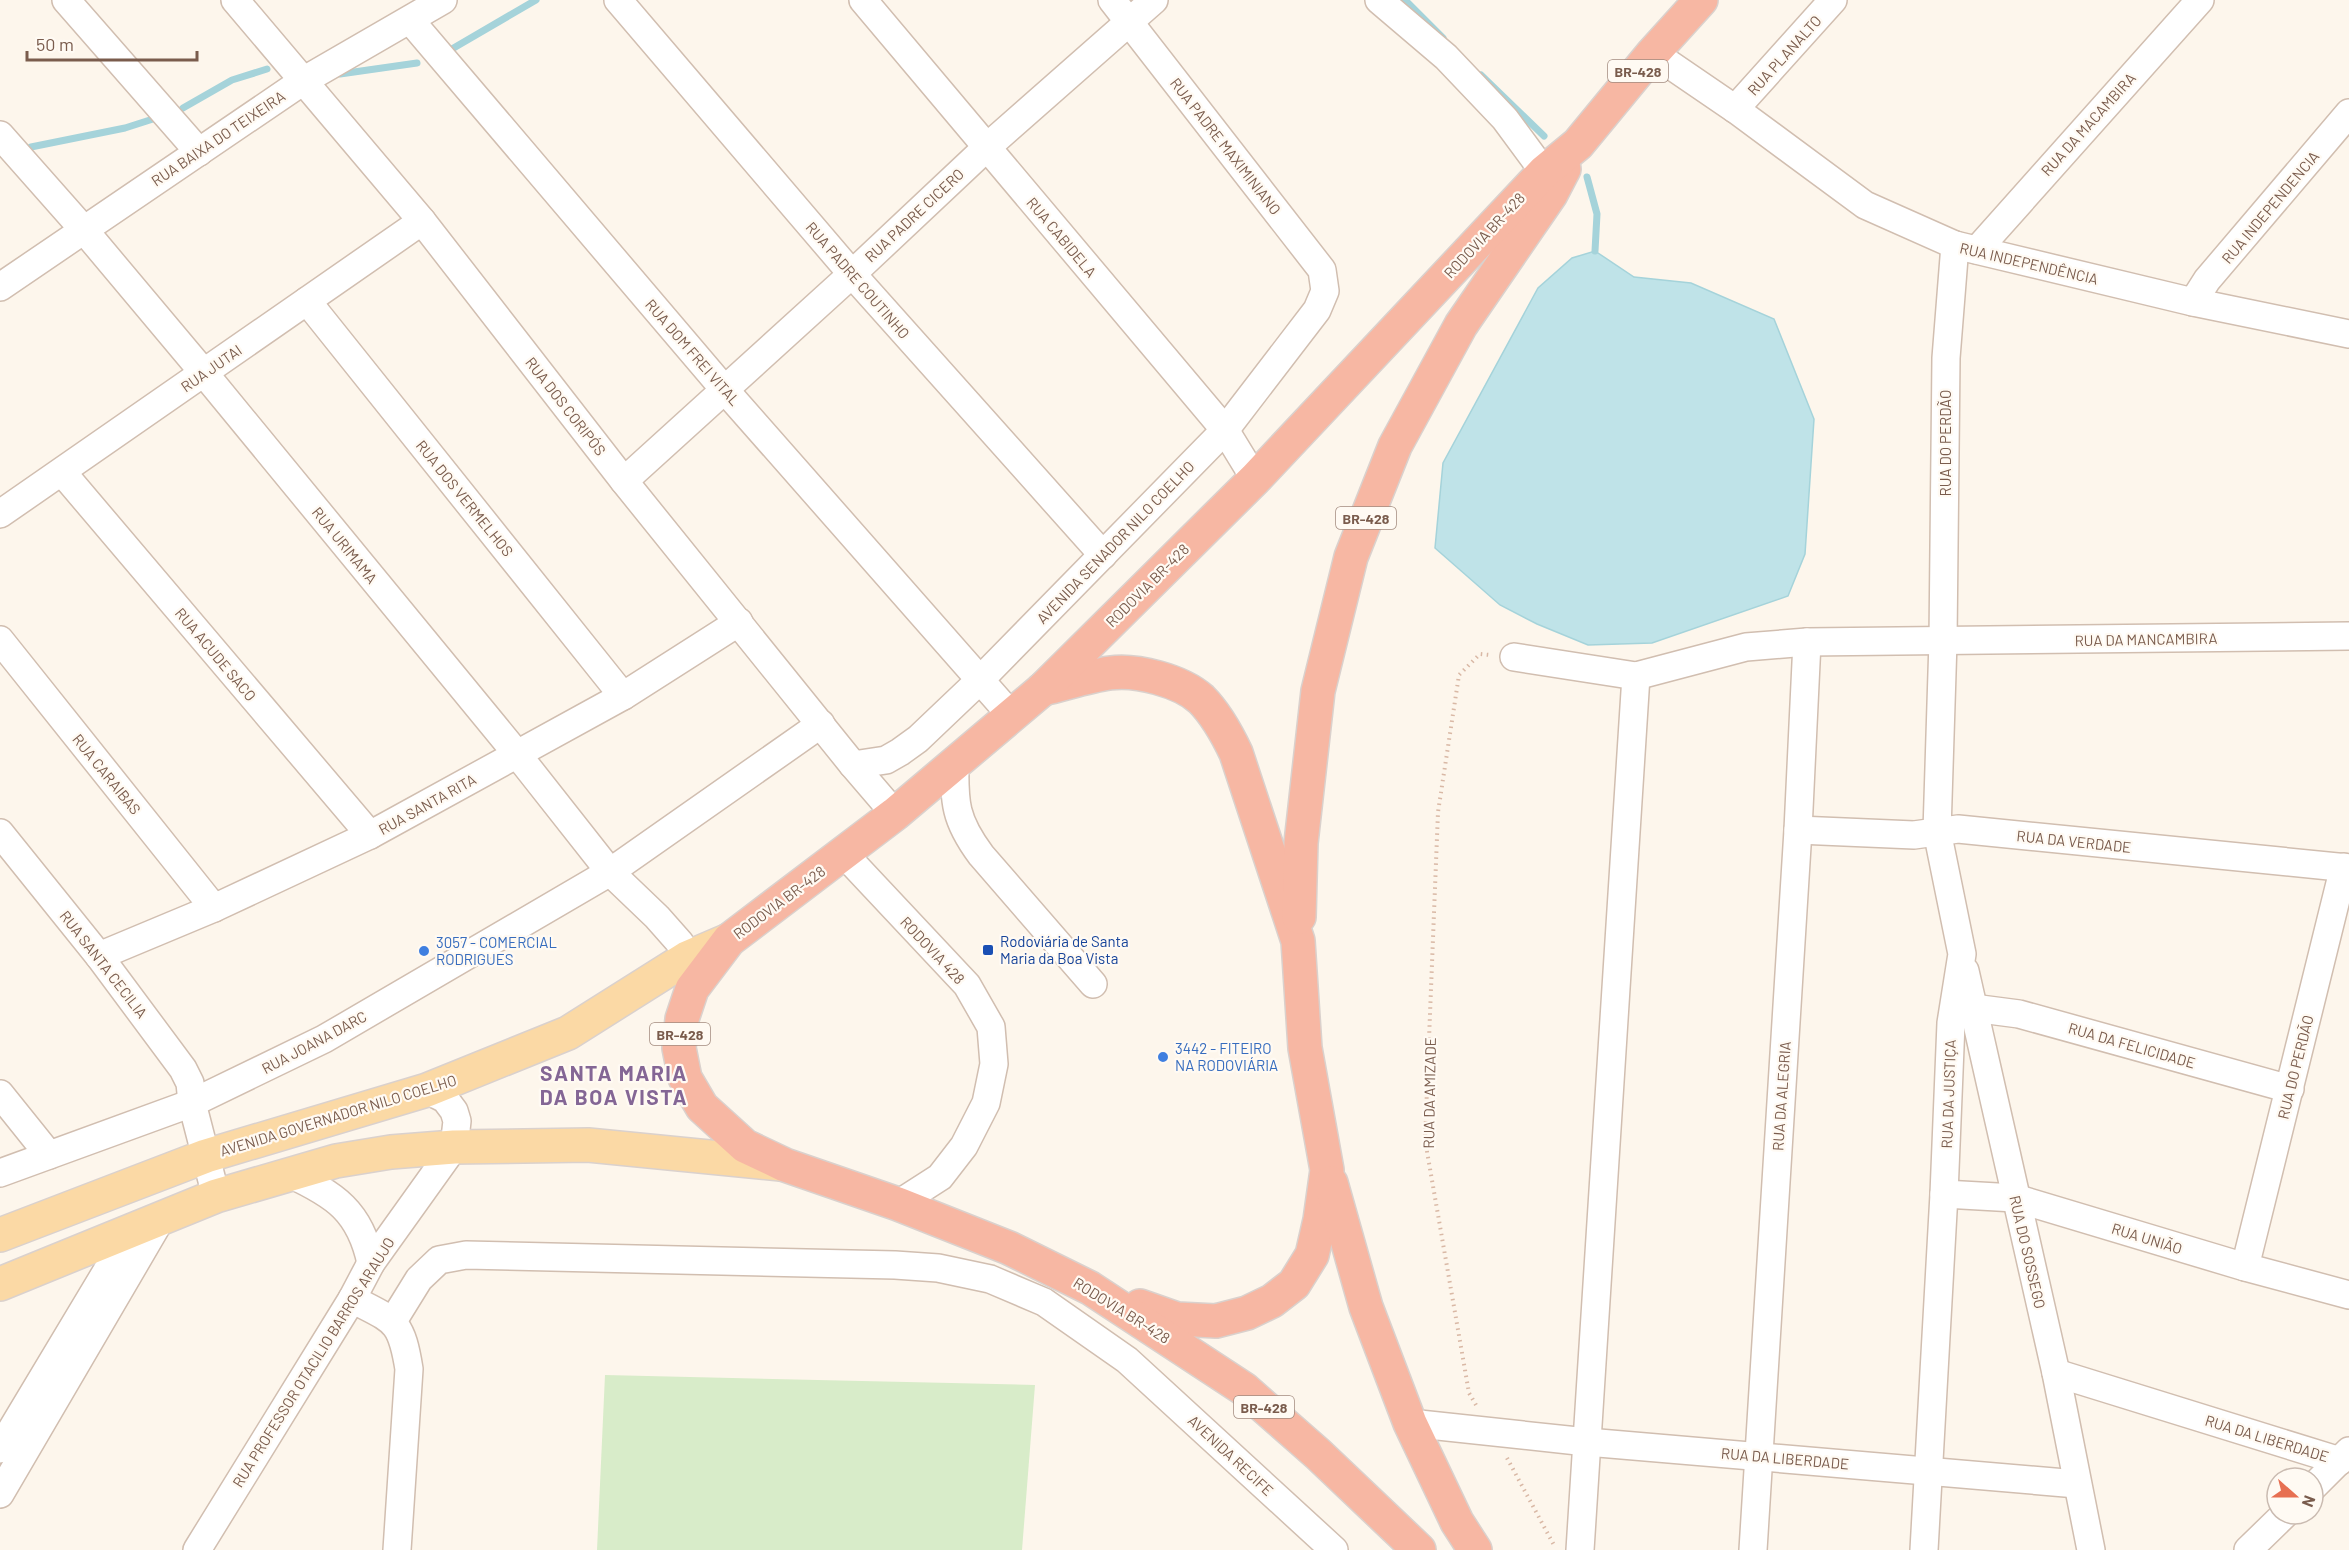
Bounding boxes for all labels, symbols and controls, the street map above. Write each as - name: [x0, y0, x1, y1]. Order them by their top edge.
- street label: RUA PLANALTO: [1743, 11, 1825, 99]
- scale bar: [27, 24, 196, 62]
- text: 50 m: [36, 33, 74, 55]
- road number: BR-428: [1608, 60, 1668, 82]
- street label: RUA DA MACAMBIRA: [2037, 69, 2139, 179]
- street label: RUA PADRE MAXIMINIANO: [1167, 74, 1285, 218]
- street label: RUA BAIXA DO TEIXEIRA: [148, 87, 288, 189]
- street label: RUA INDEPENDENCIA: [2218, 147, 2322, 267]
- street label: RUA PADRE CICERO: [861, 165, 967, 265]
- street label: RODOVIA BR-428: [1440, 189, 1528, 281]
- street label: RUA CABIDELA: [1023, 193, 1101, 281]
- street label: RUA PADRE COUTINHO: [802, 218, 914, 342]
- street label: RUA INDEPENDÊNCIA: [1958, 238, 2100, 288]
- street label: RUA DOM FREI VITAL: [642, 295, 744, 409]
- street label: RUA JUTAI: [177, 341, 245, 395]
- street label: RUA DOS CORIPÓS: [522, 353, 610, 459]
- street label: RUA DO PERDÃO: [1936, 390, 1954, 496]
- street label: RUA DOS VERMELHOS: [413, 436, 517, 560]
- street label: AVENIDA SENADOR NILO COELHO: [1032, 457, 1198, 627]
- street label: RUA URIMAMA: [309, 503, 381, 587]
- road number: BR-428: [1336, 507, 1396, 529]
- street label: RODOVIA BR-428: [1102, 540, 1192, 630]
- street label: RUA ACUDE SACO: [172, 604, 260, 704]
- street label: RUA DA MANCAMBIRA: [2074, 629, 2218, 649]
- street label: RUA CARAIBAS: [69, 730, 145, 818]
- street label: RUA SANTA RITA: [375, 770, 479, 838]
- street label: RUA DA VERDADE: [2016, 826, 2132, 856]
- street label: RODOVIA BR-428: [730, 862, 828, 942]
- street label: RUA SANTA CECILIA: [56, 907, 152, 1021]
- street label: RODOVIA 428: [897, 912, 969, 988]
- place label: Rodoviária de Santa Maria da Boa Vista: [1000, 932, 1129, 967]
- place label: 3057 - COMERCIAL RODRIGUES: [436, 933, 557, 968]
- marker: Rodoviária de Santa Maria da Boa Vista: [981, 943, 995, 957]
- marker: 3057 - COMERCIAL RODRIGUES: [417, 944, 431, 958]
- street label: RUA JOANA DARC: [258, 1007, 370, 1077]
- street label: RUA DO PERDÃO: [2273, 1013, 2317, 1121]
- street label: RUA DA FELICIDADE: [2066, 1018, 2198, 1072]
- road number: BR-428: [650, 1023, 710, 1045]
- street label: RUA DA AMIZADE: [1419, 1037, 1439, 1149]
- place label: 3442 - FITEIRO NA RODOVIÁRIA: [1175, 1039, 1278, 1074]
- street label: RUA DA JUSTIÇA: [1937, 1039, 1959, 1149]
- street label: RUA DA ALEGRIA: [1768, 1041, 1794, 1151]
- marker: 3442 - FITEIRO NA RODOVIÁRIA: [1156, 1050, 1170, 1064]
- district label: SANTA MARIA DA BOA VISTA: [540, 1060, 688, 1109]
- street label: AVENIDA GOVERNADOR NILO COELHO: [218, 1070, 458, 1160]
- street label: RUA DO SOSSEGO: [2006, 1194, 2050, 1310]
- street label: RUA UNIÃO: [2110, 1219, 2184, 1257]
- street label: RUA PROFESSOR OTACILIO BARROS ARAUJO: [228, 1234, 398, 1490]
- street label: RODOVIA BR-428: [1070, 1273, 1174, 1347]
- road number: BR-428: [1234, 1396, 1294, 1418]
- street label: AVENIDA RECIFE: [1185, 1411, 1277, 1499]
- street label: RUA DA LIBERDADE: [2203, 1411, 2331, 1465]
- street label: RUA DA LIBERDADE: [1720, 1443, 1850, 1473]
- north arrow: [2265, 1466, 2325, 1526]
- text: N: [2299, 1493, 2320, 1510]

